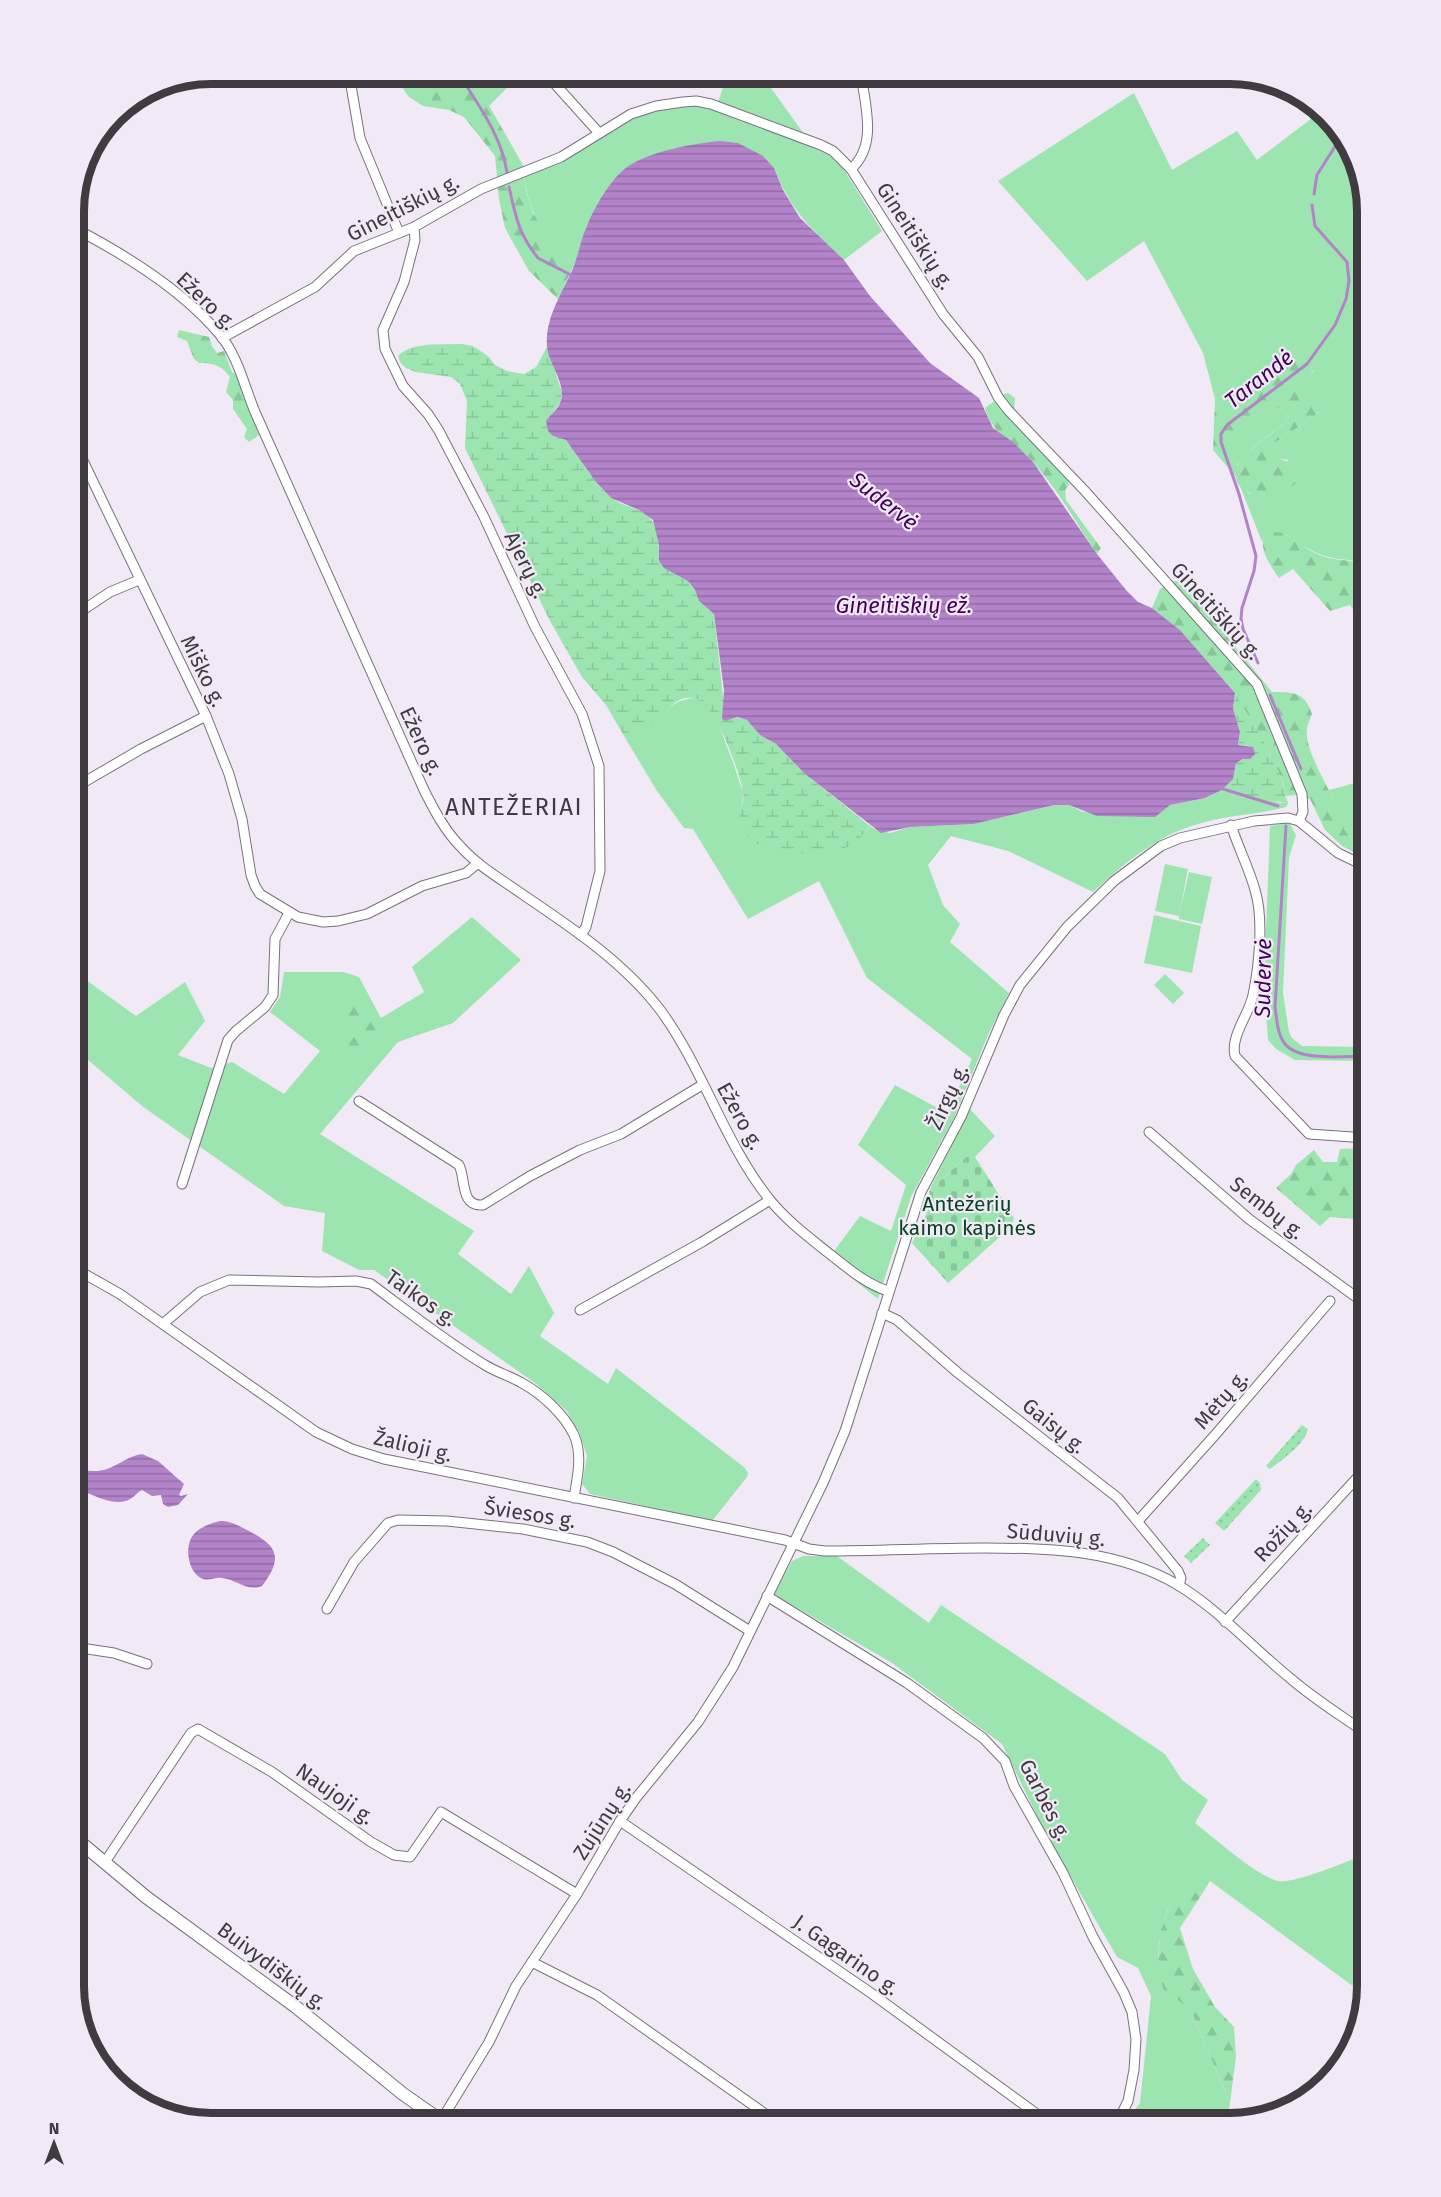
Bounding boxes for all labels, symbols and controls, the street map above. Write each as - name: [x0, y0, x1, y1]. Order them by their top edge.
- street label: Gineitiškių g.: [342, 169, 464, 247]
- street label: Gineitiškių g.: [871, 178, 959, 294]
- street label: Ežero g.: [171, 266, 241, 336]
- water label: Tarandė: [1219, 344, 1299, 414]
- water label: Sudervė: [844, 465, 924, 536]
- street label: Ajerų g.: [499, 527, 553, 603]
- street label: Gineitiškių g.: [1165, 557, 1267, 665]
- water label: Gineitiškių ež.: [836, 592, 972, 619]
- street label: Miško g.: [175, 631, 231, 711]
- street label: Ežero g.: [394, 702, 448, 780]
- district label: ANTEŽERIAI: [445, 793, 583, 821]
- water label: Sudervė: [1249, 938, 1277, 1019]
- street label: Žirgų g.: [922, 1060, 974, 1134]
- street label: Ežero g.: [711, 1078, 769, 1154]
- street label: Sembų g.: [1225, 1171, 1309, 1245]
- park label: Antežerių kaimo kapinės: [898, 1191, 1036, 1241]
- street label: Taikos g.: [380, 1264, 462, 1332]
- street label: Mėtų g.: [1189, 1365, 1253, 1435]
- street label: Gaisų g.: [1017, 1393, 1091, 1459]
- street label: Žalioji g.: [371, 1424, 455, 1468]
- street label: Šviesos g.: [482, 1494, 578, 1534]
- street label: Rožių g.: [1248, 1496, 1318, 1568]
- street label: Sūduvių g.: [1006, 1518, 1106, 1552]
- street label: Garbės g.: [1013, 1755, 1077, 1845]
- street label: Naujoji g.: [291, 1758, 379, 1830]
- street label: Zujūnų g.: [567, 1777, 637, 1865]
- street label: J. Gagarino g.: [788, 1909, 904, 2001]
- street label: Buivydiškių g.: [212, 1916, 332, 2016]
- north arrow: [24, 2113, 84, 2173]
- text: N: [49, 2119, 59, 2138]

